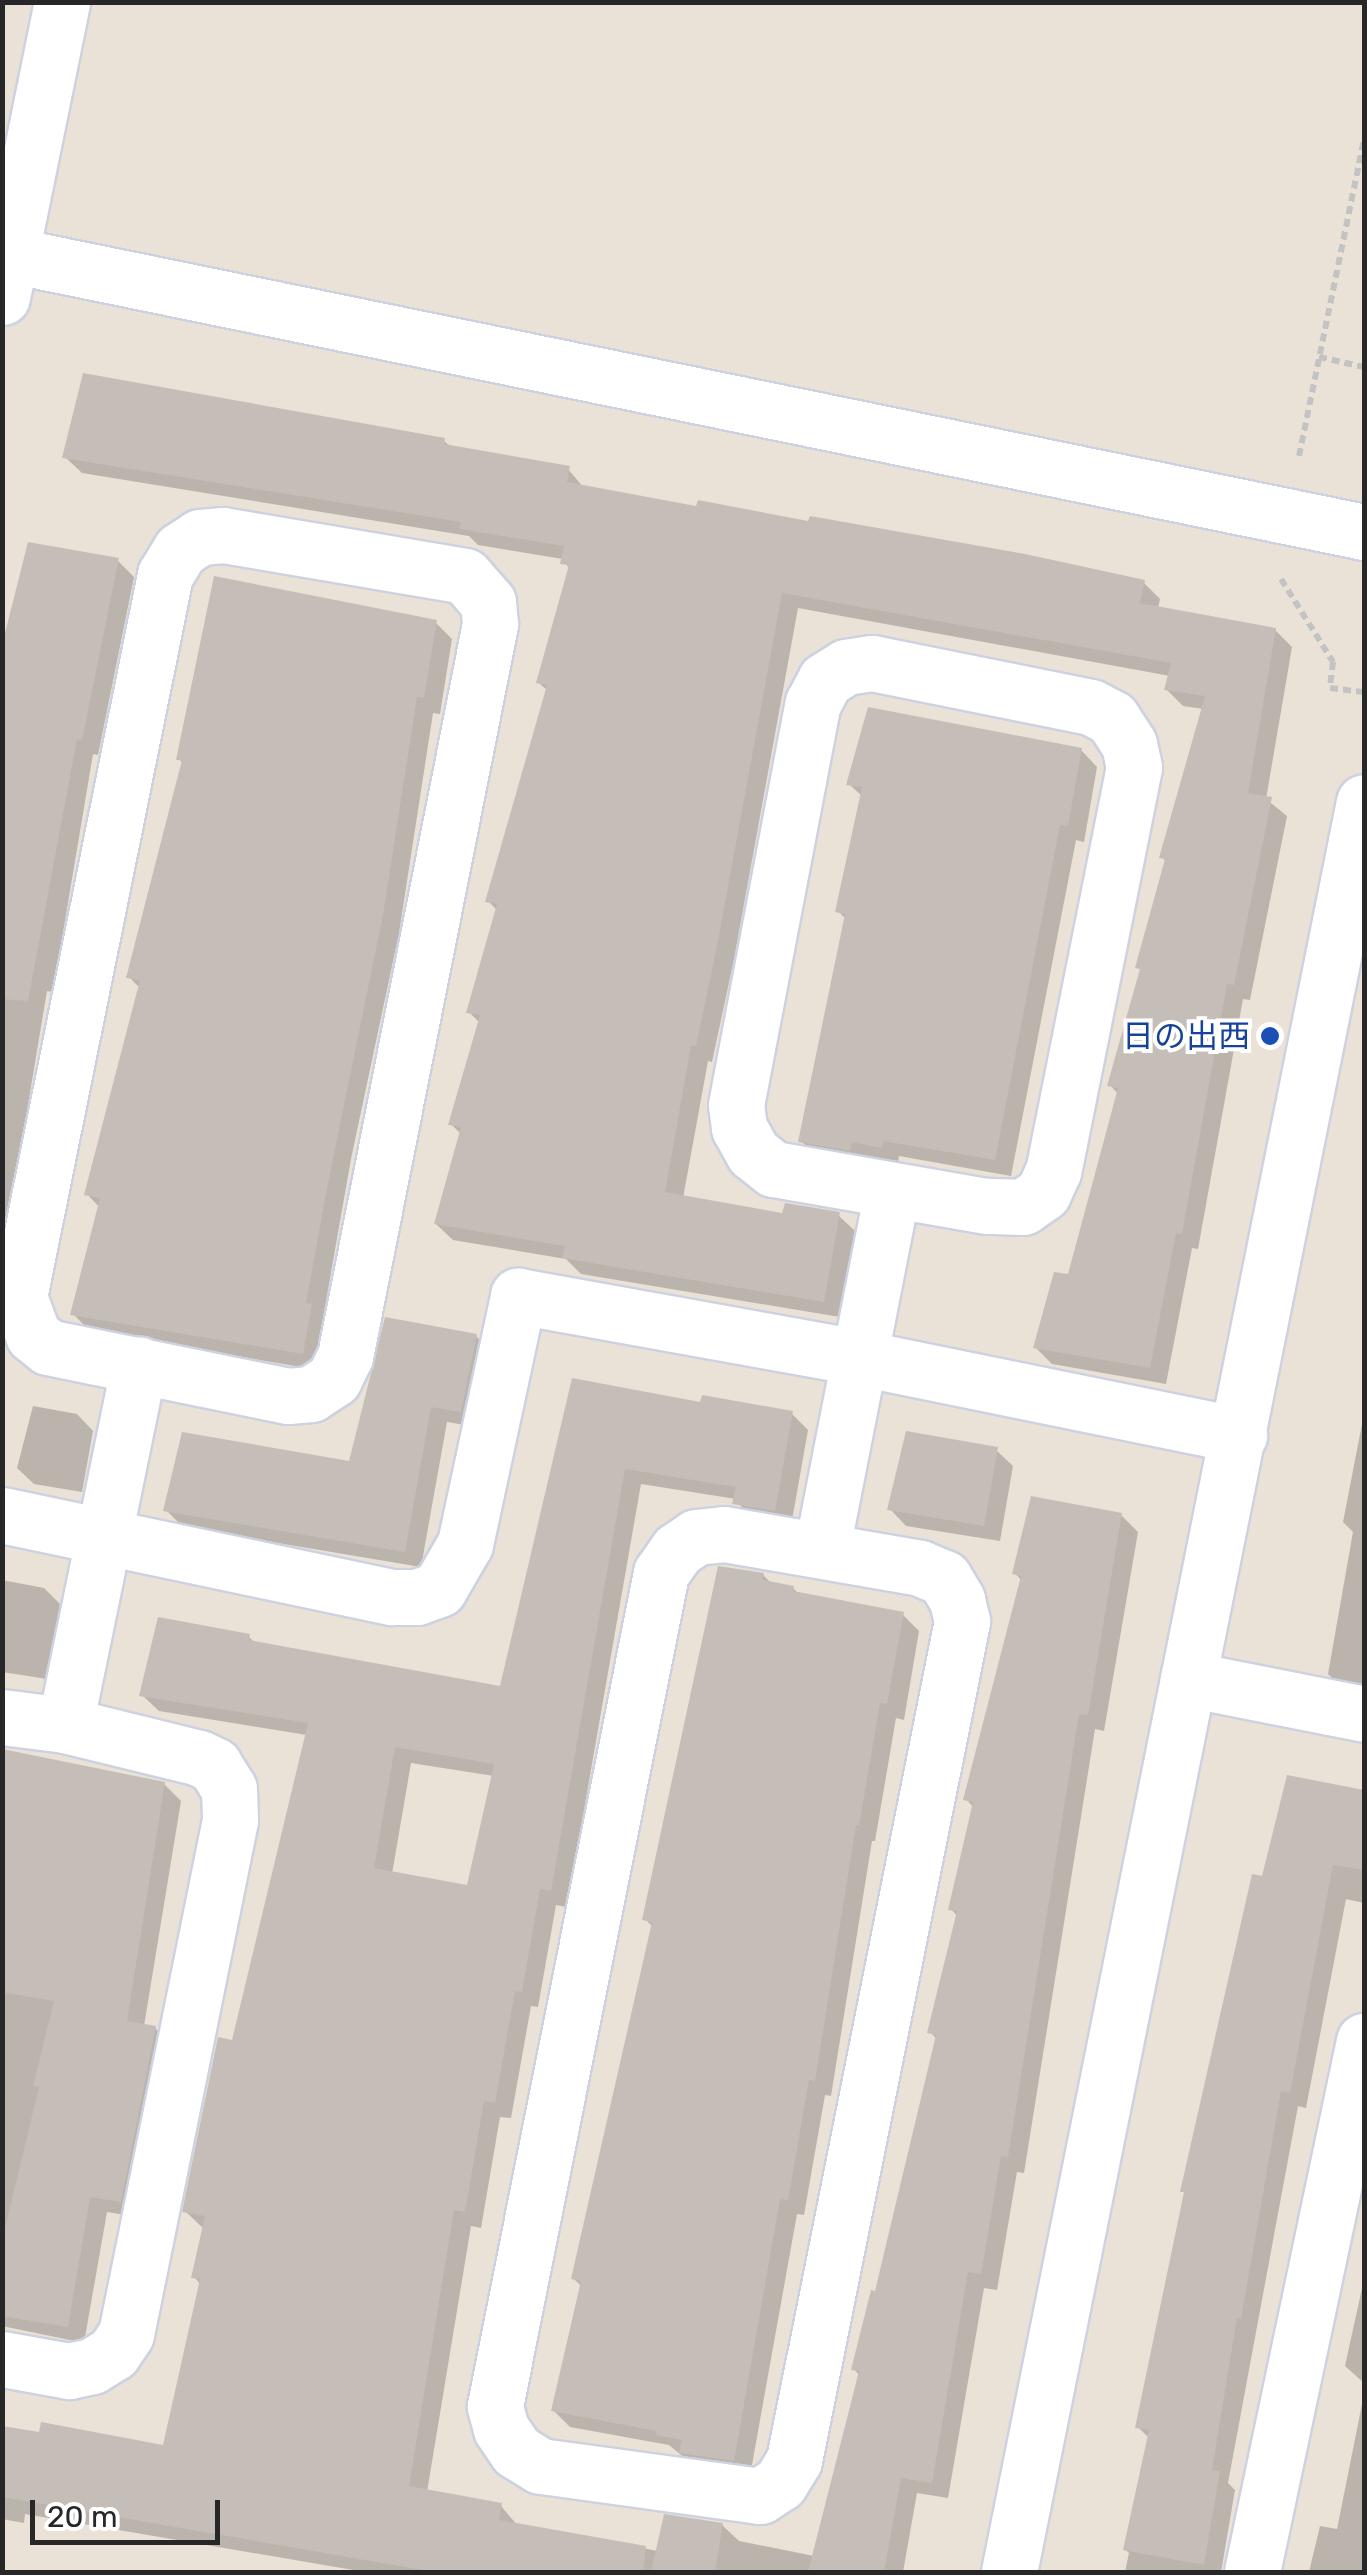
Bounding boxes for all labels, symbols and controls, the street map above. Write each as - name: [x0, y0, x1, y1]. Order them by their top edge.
- place label: 日の出西: [1122, 1017, 1250, 1055]
- marker: 日の出西: [1259, 1025, 1281, 1047]
- scale bar: [35, 2480, 225, 2542]
- text: 20 m: [47, 2499, 118, 2535]

